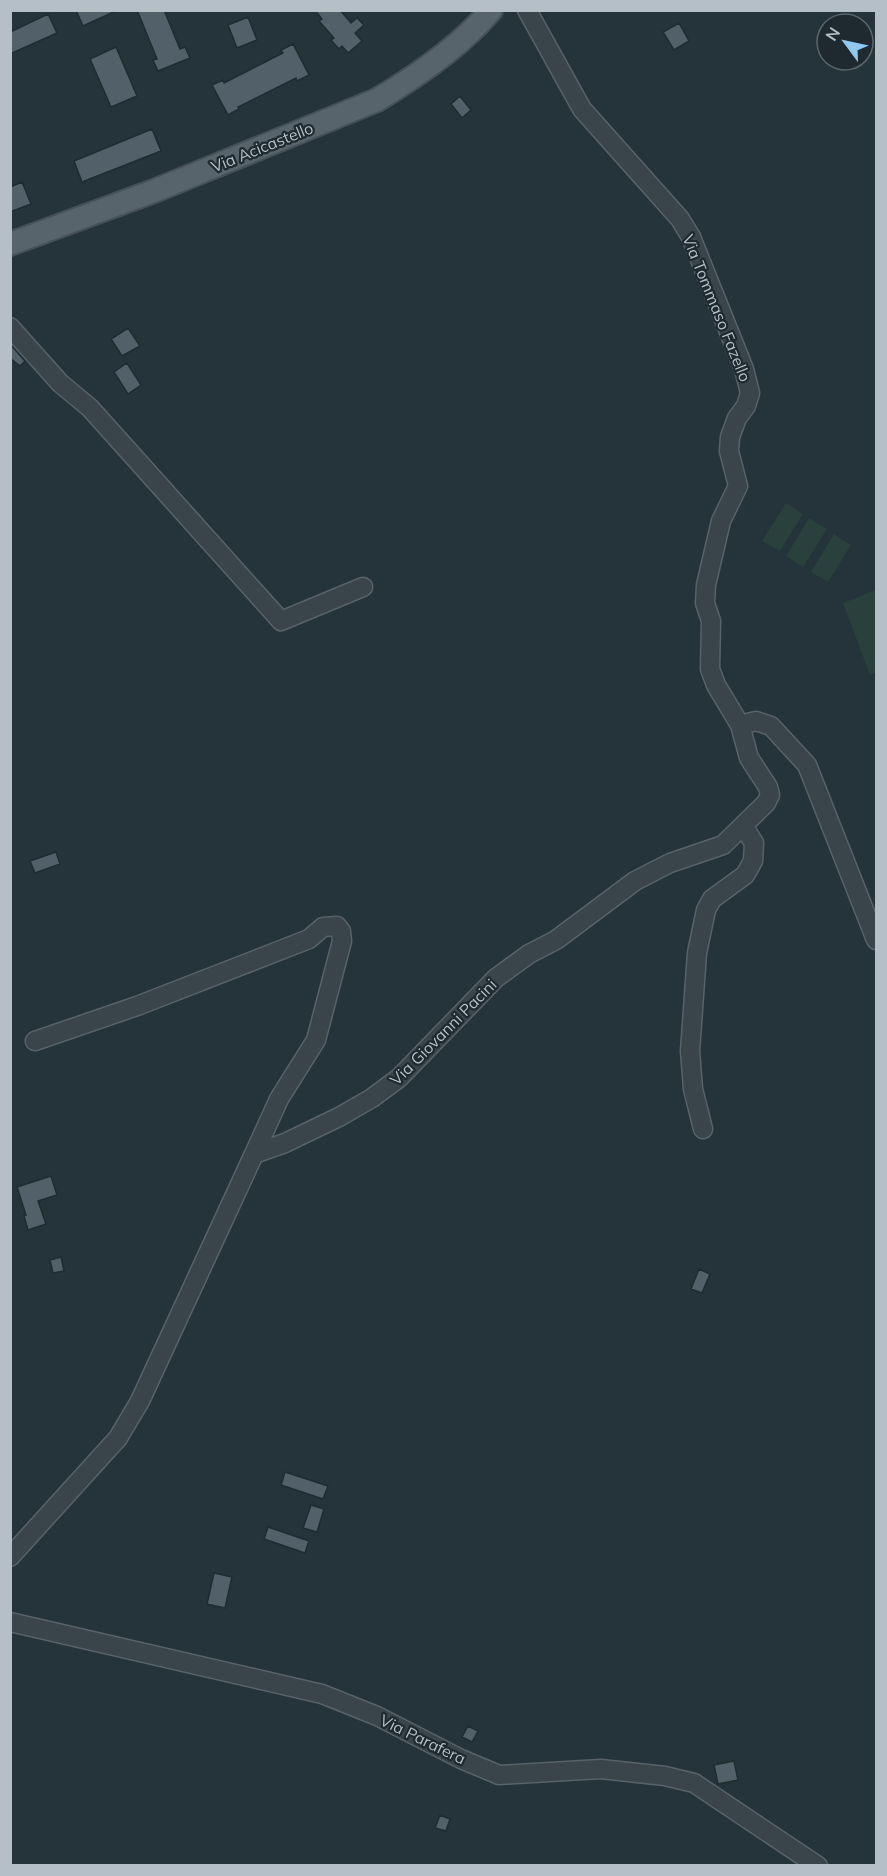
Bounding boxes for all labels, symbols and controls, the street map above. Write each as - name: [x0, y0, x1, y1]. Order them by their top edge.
- north arrow: [815, 12, 875, 72]
- text: N: [821, 23, 844, 44]
- street label: Via Acicastello: [208, 117, 316, 177]
- street label: Via Tommaso Fazello: [678, 231, 756, 385]
- street label: Via Giovanni Pacini: [386, 975, 500, 1089]
- street label: Via Parafera: [377, 1710, 469, 1768]

